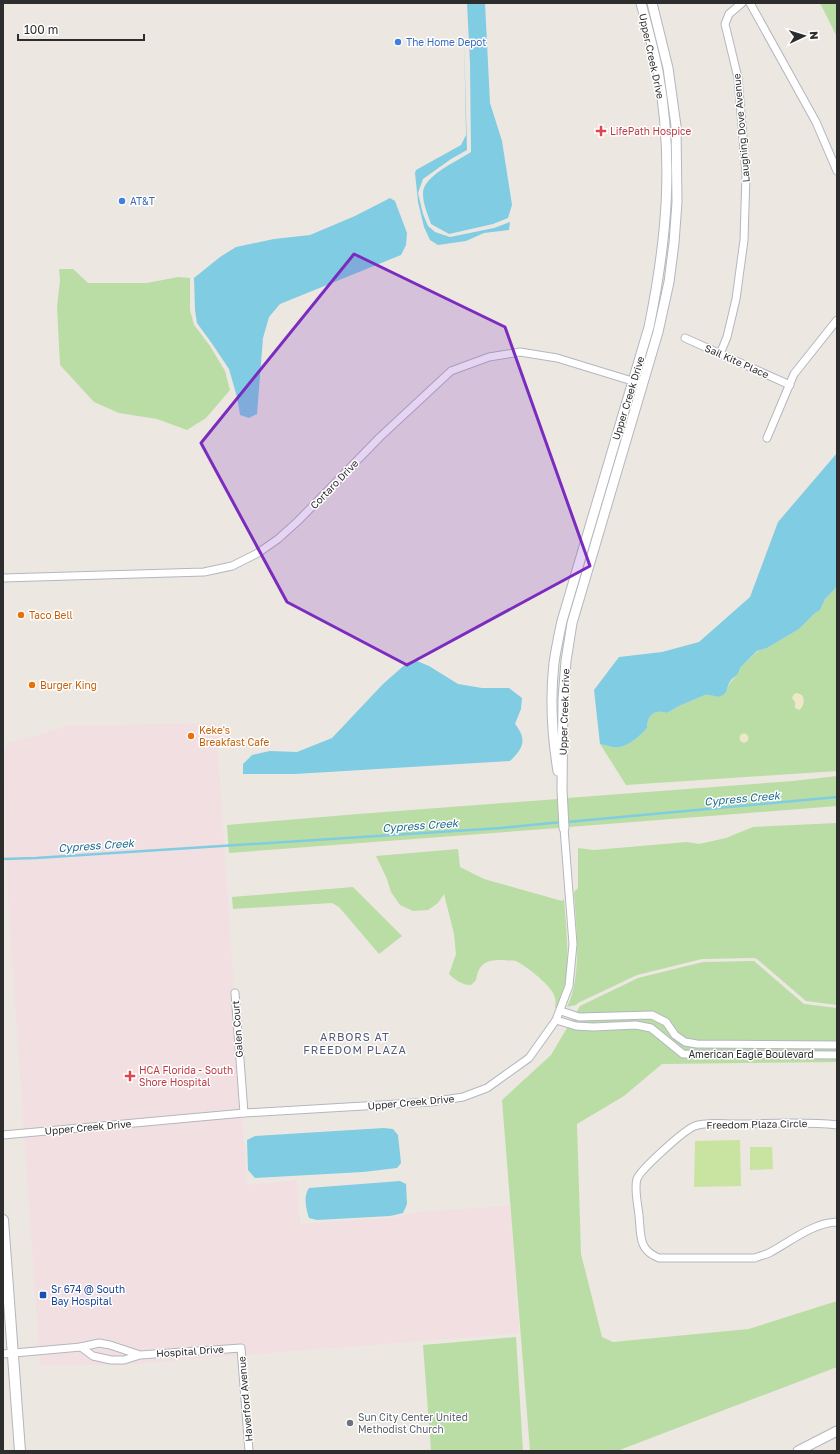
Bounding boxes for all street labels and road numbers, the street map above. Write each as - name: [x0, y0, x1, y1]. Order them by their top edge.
- street label: Upper Creek Drive: [637, 12, 667, 100]
- street label: Laughing Dove Avenue: [730, 73, 752, 183]
- street label: Sail Kite Place: [703, 341, 771, 381]
- street label: Upper Creek Drive: [610, 354, 647, 441]
- street label: Cortaro Drive: [308, 457, 361, 511]
- street label: Upper Creek Drive: [556, 668, 572, 756]
- street label: Galen Court: [229, 1000, 245, 1058]
- street label: American Eagle Boulevard: [688, 1048, 814, 1060]
- street label: Upper Creek Drive: [367, 1092, 455, 1112]
- street label: Upper Creek Drive: [44, 1117, 132, 1137]
- street label: Freedom Plaza Circle: [706, 1117, 808, 1131]
- street label: Hospital Drive: [156, 1343, 224, 1359]
- street label: Haverford Avenue: [235, 1356, 255, 1442]

